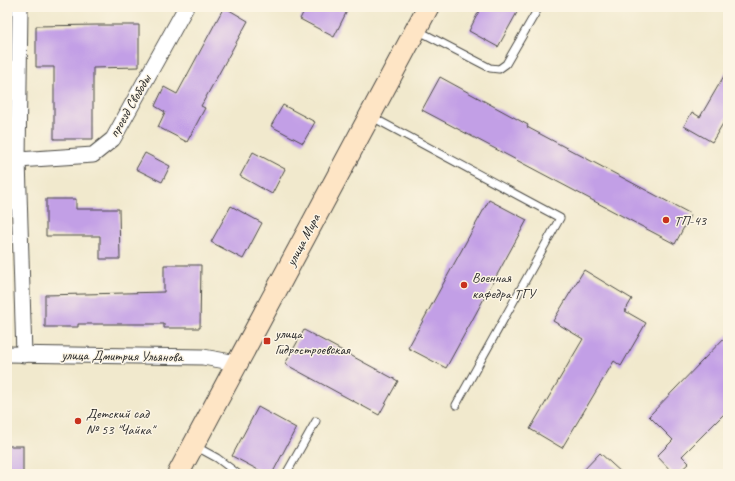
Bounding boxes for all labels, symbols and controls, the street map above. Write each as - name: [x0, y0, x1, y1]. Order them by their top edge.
- street label: проезд Свободы: [105, 70, 155, 140]
- street label: улица Мира: [282, 210, 324, 270]
- place label: ТП-43: [674, 212, 708, 229]
- marker: ТП-43: [661, 215, 671, 225]
- place label: Военная кафедра ТГУ: [472, 269, 538, 302]
- marker: Военная кафедра ТГУ: [459, 280, 469, 290]
- place label: улица Гидростроевская: [274, 325, 351, 358]
- marker: улица Гидростроевская: [262, 336, 272, 346]
- street label: улица Дмитрия Ульянова: [60, 346, 184, 366]
- place label: Детский сад № 53 "Чайка": [86, 405, 157, 438]
- marker: Детский сад № 53 "Чайка": [73, 416, 83, 426]

